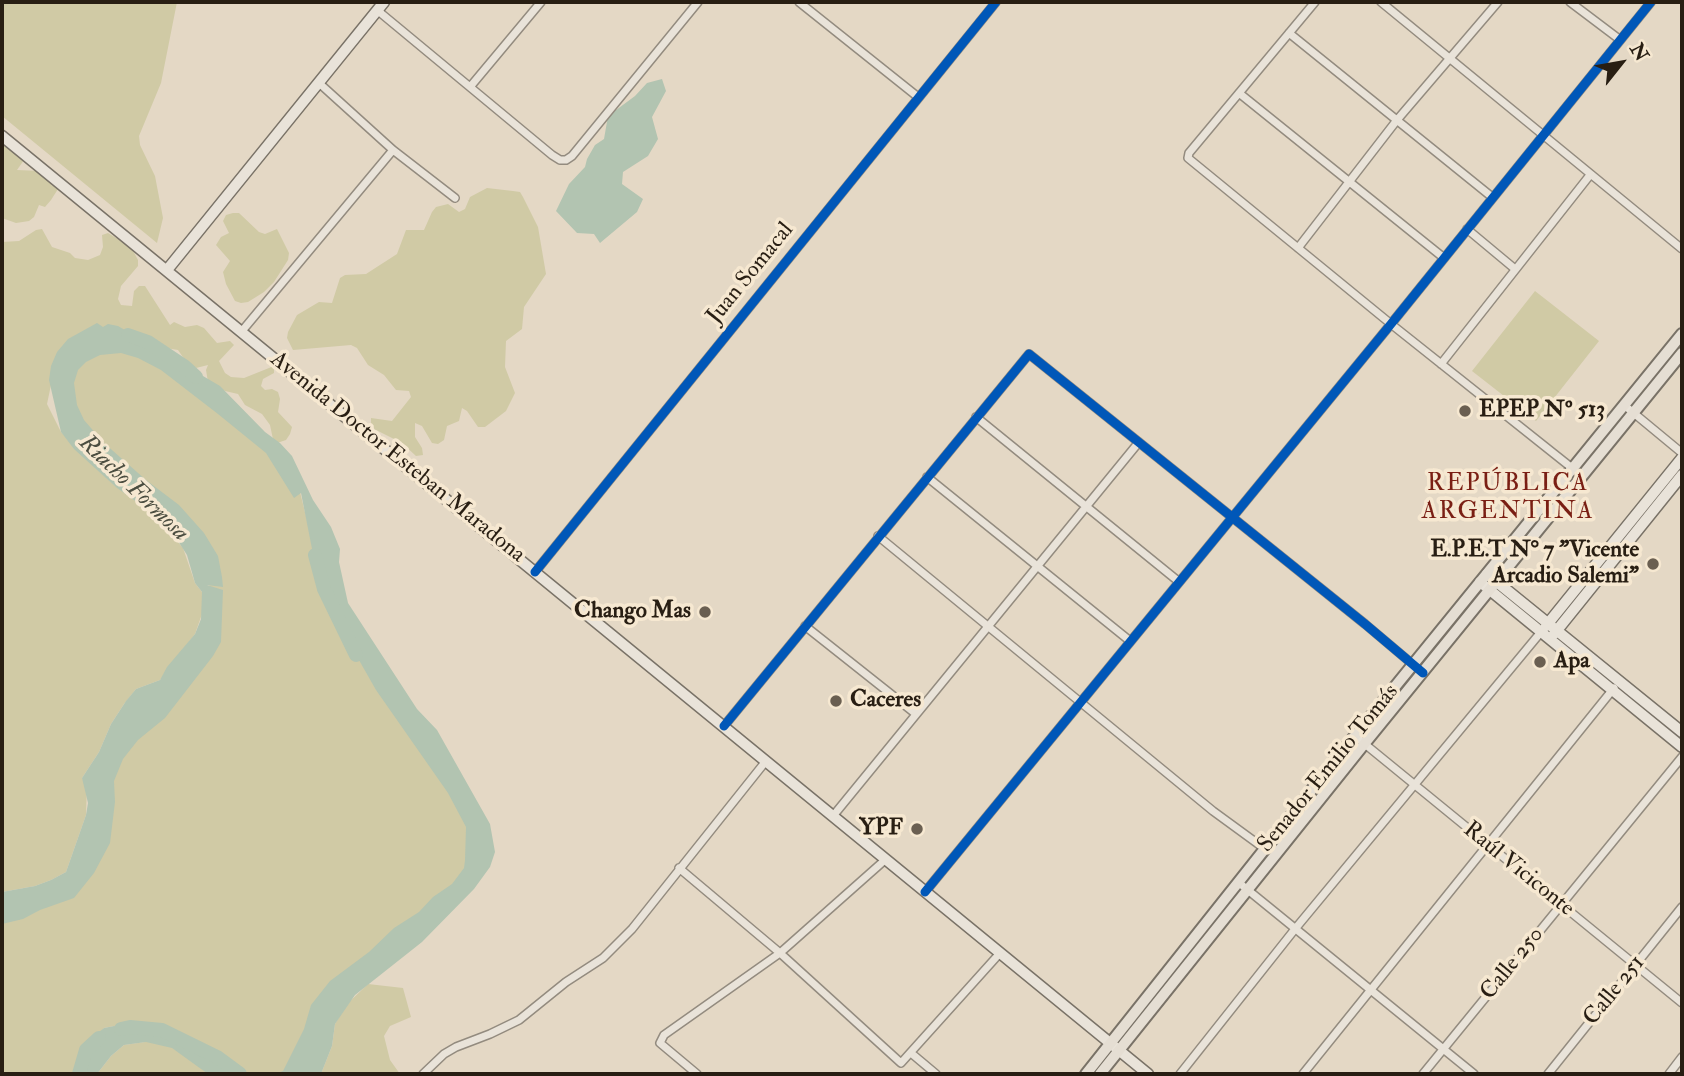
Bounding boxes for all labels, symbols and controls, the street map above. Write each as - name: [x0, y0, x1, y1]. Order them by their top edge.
- north arrow: [1586, 28, 1656, 98]
- text: N: [1624, 39, 1654, 66]
- street label: Juan Somacal: [702, 218, 800, 330]
- street label: Avenida Doctor Esteban Maradona: [264, 347, 530, 569]
- place label: EPEP Nº 513: [1479, 397, 1605, 425]
- marker: EPEP Nº 513: [1457, 403, 1473, 419]
- water label: Riacho Formosa: [72, 430, 194, 548]
- district label: REPÚBLICA ARGENTINA: [1423, 471, 1593, 527]
- place label: E.P.E.T N° 7 "Vicente Arcadio Salemi": [1430, 537, 1639, 591]
- marker: E.P.E.T N° 7 "Vicente Arcadio Salemi": [1645, 556, 1661, 572]
- place label: Chango Mas: [574, 598, 691, 626]
- marker: Chango Mas: [697, 604, 713, 620]
- place label: Apa: [1554, 648, 1590, 676]
- marker: Apa: [1532, 654, 1548, 670]
- street label: Senador Emilio Tomás: [1253, 679, 1405, 859]
- place label: Caceres: [850, 687, 921, 715]
- marker: Caceres: [828, 693, 844, 709]
- place label: YPF: [859, 815, 903, 843]
- street label: Raúl Viciconte: [1457, 817, 1579, 923]
- marker: YPF: [909, 821, 925, 837]
- street label: Calle 250: [1475, 922, 1551, 1006]
- street label: Calle 251: [1578, 950, 1652, 1032]

